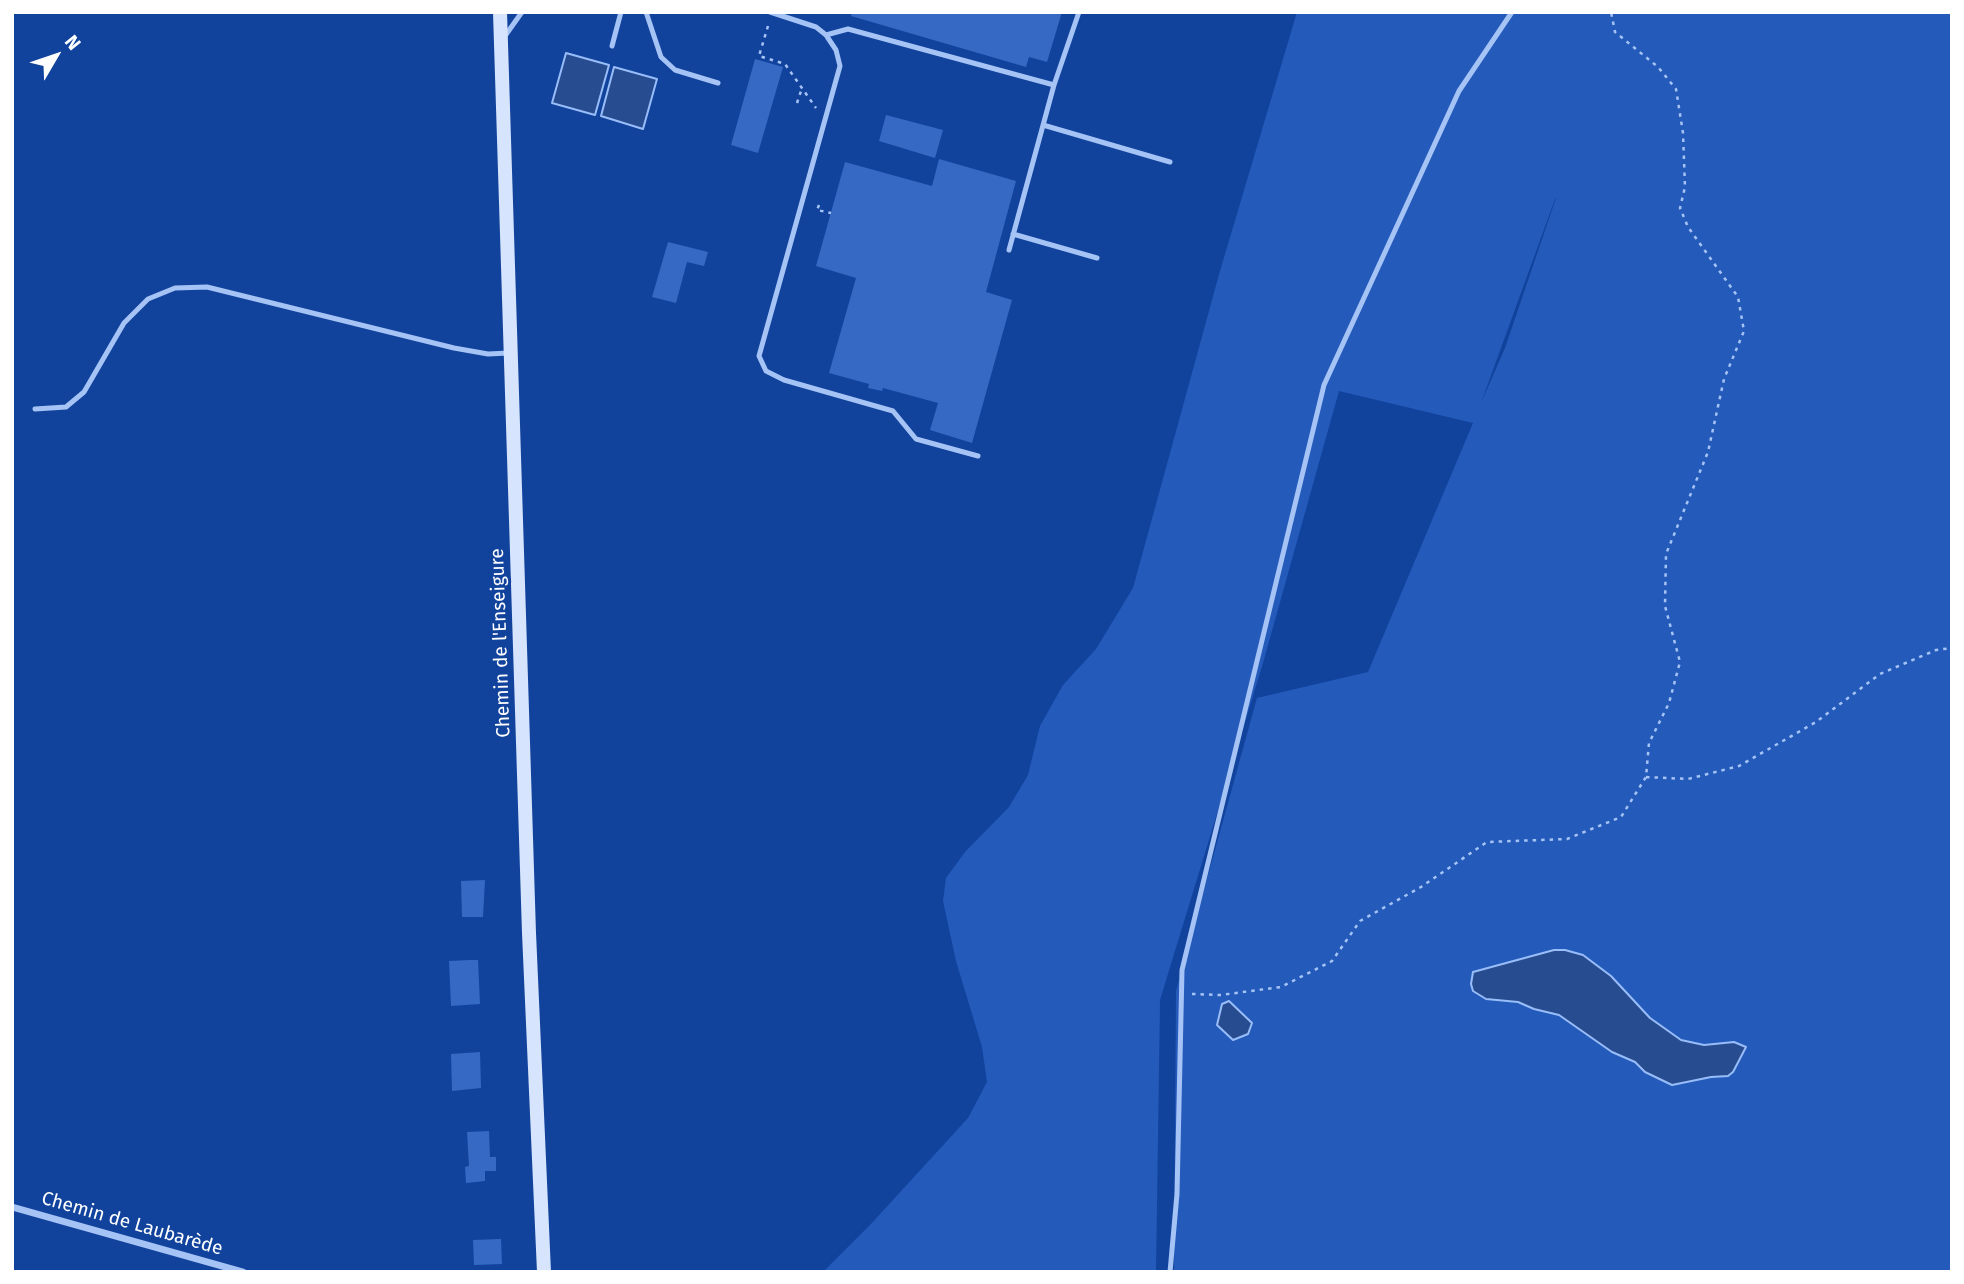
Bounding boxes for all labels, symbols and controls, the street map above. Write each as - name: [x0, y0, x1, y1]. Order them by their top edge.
- north arrow: [21, 21, 91, 91]
- text: N: [60, 30, 86, 55]
- street label: Chemin de l'Enseigure: [486, 548, 516, 738]
- street label: Chemin de Laubarède: [39, 1187, 225, 1261]

